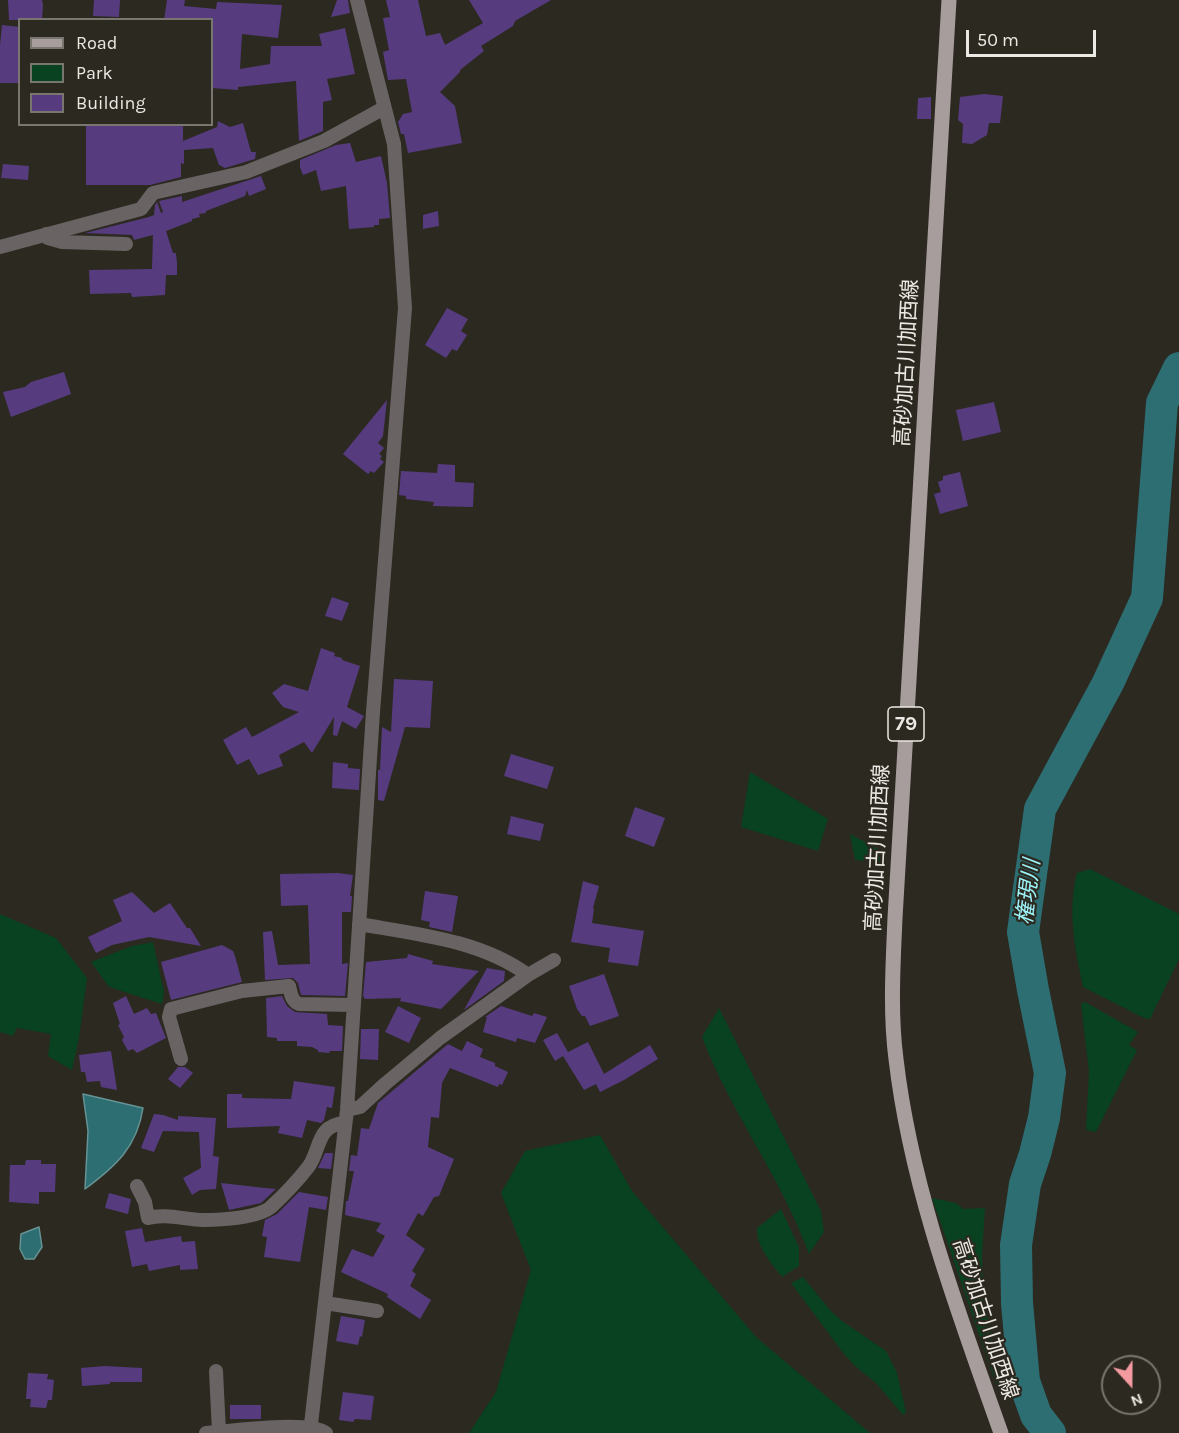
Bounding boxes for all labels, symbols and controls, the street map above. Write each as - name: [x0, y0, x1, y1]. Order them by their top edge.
- legend: [18, 18, 213, 126]
- scale bar: [969, 18, 1100, 56]
- text: 50 m: [977, 29, 1019, 51]
- text: Road: [76, 32, 117, 54]
- text: Park: [76, 62, 113, 84]
- text: Building: [76, 92, 146, 114]
- street label: 高砂加古川加西線: [890, 278, 924, 448]
- road number: 79: [888, 707, 924, 741]
- street label: 高砂加古川加西線: [861, 763, 895, 933]
- water label: 権現川: [1012, 858, 1046, 926]
- street label: 高砂加古川加西線: [947, 1235, 1023, 1403]
- north arrow: [1101, 1355, 1161, 1415]
- text: N: [1128, 1389, 1146, 1411]

